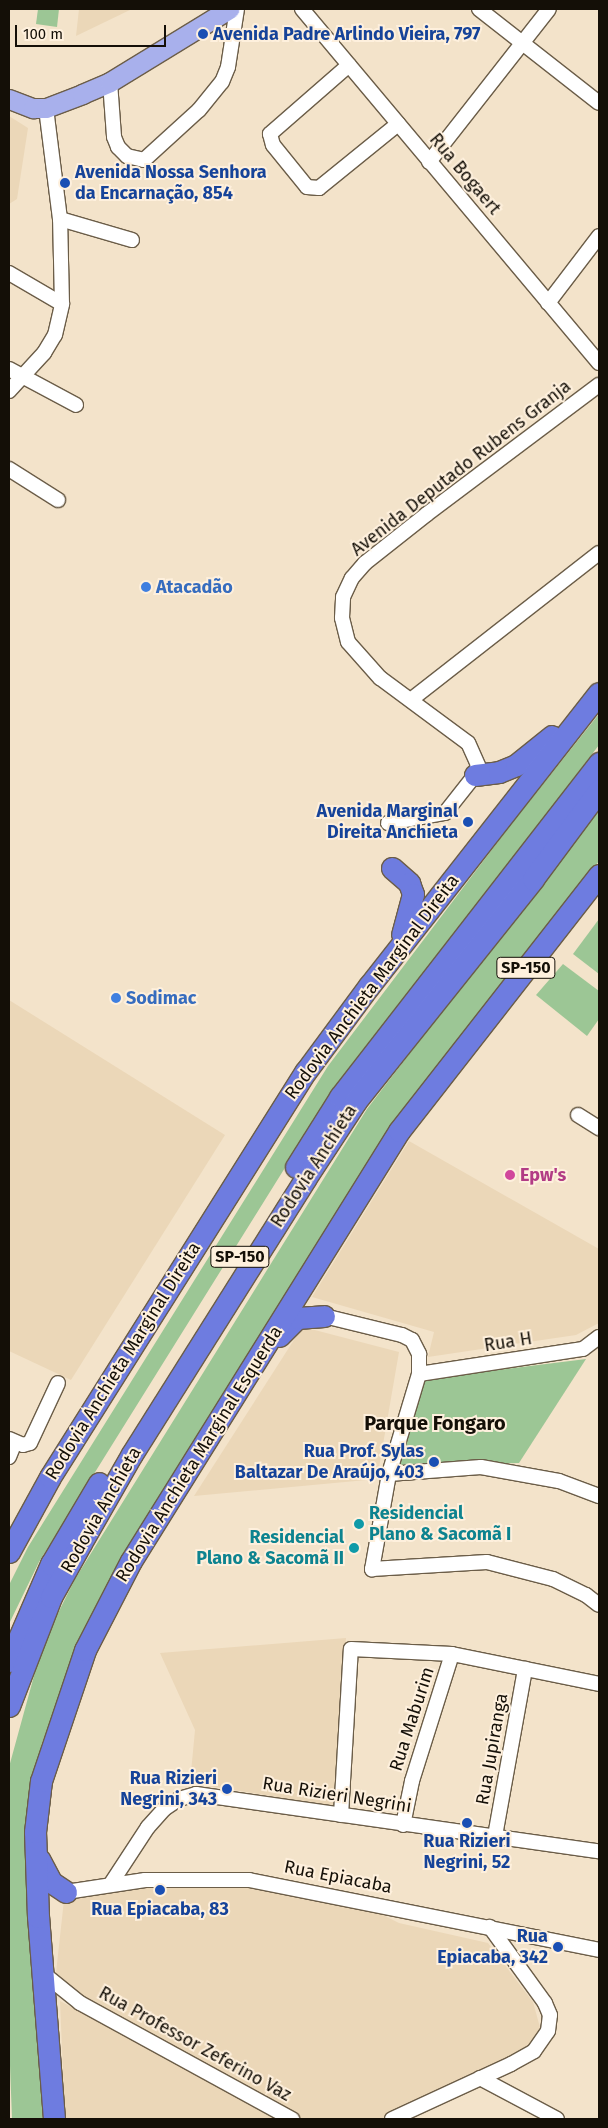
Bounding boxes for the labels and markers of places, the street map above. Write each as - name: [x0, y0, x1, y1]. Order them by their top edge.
- place label: Avenida Padre Arlindo Vieira, 797: [213, 23, 481, 45]
- marker: Avenida Padre Arlindo Vieira, 797: [197, 28, 209, 40]
- place label: Avenida Nossa Senhora da Encarnação, 854: [75, 162, 267, 204]
- marker: Avenida Nossa Senhora da Encarnação, 854: [59, 177, 71, 189]
- place label: Atacadão: [156, 576, 233, 598]
- marker: Atacadão: [140, 581, 152, 593]
- place label: Avenida Marginal Direita Anchieta: [317, 801, 458, 844]
- marker: Avenida Marginal Direita Anchieta: [462, 816, 474, 828]
- place label: Sodimac: [126, 987, 196, 1009]
- marker: Sodimac: [110, 992, 122, 1004]
- place label: Epw's: [520, 1164, 566, 1186]
- marker: Epw's: [504, 1169, 516, 1181]
- place label: Rua Prof. Sylas Baltazar De Araújo, 403: [235, 1441, 424, 1484]
- marker: Rua Prof. Sylas Baltazar De Araújo, 403: [428, 1456, 440, 1468]
- place label: Residencial Plano & Sacomã I: [369, 1503, 511, 1546]
- marker: Residencial Plano & Sacomã I: [353, 1518, 365, 1530]
- place label: Residencial Plano & Sacomã II: [196, 1527, 344, 1570]
- marker: Residencial Plano & Sacomã II: [348, 1542, 360, 1554]
- place label: Rua Rizieri Negrini, 343: [120, 1768, 217, 1810]
- marker: Rua Rizieri Negrini, 343: [221, 1783, 233, 1795]
- marker: Rua Rizieri Negrini, 52: [461, 1817, 473, 1829]
- place label: Rua Rizieri Negrini, 52: [423, 1831, 511, 1874]
- marker: Rua Epiacaba, 83: [154, 1884, 166, 1896]
- place label: Rua Epiacaba, 83: [91, 1898, 229, 1920]
- place label: Rua Epiacaba, 342: [437, 1926, 548, 1968]
- marker: Rua Epiacaba, 342: [552, 1941, 564, 1953]

